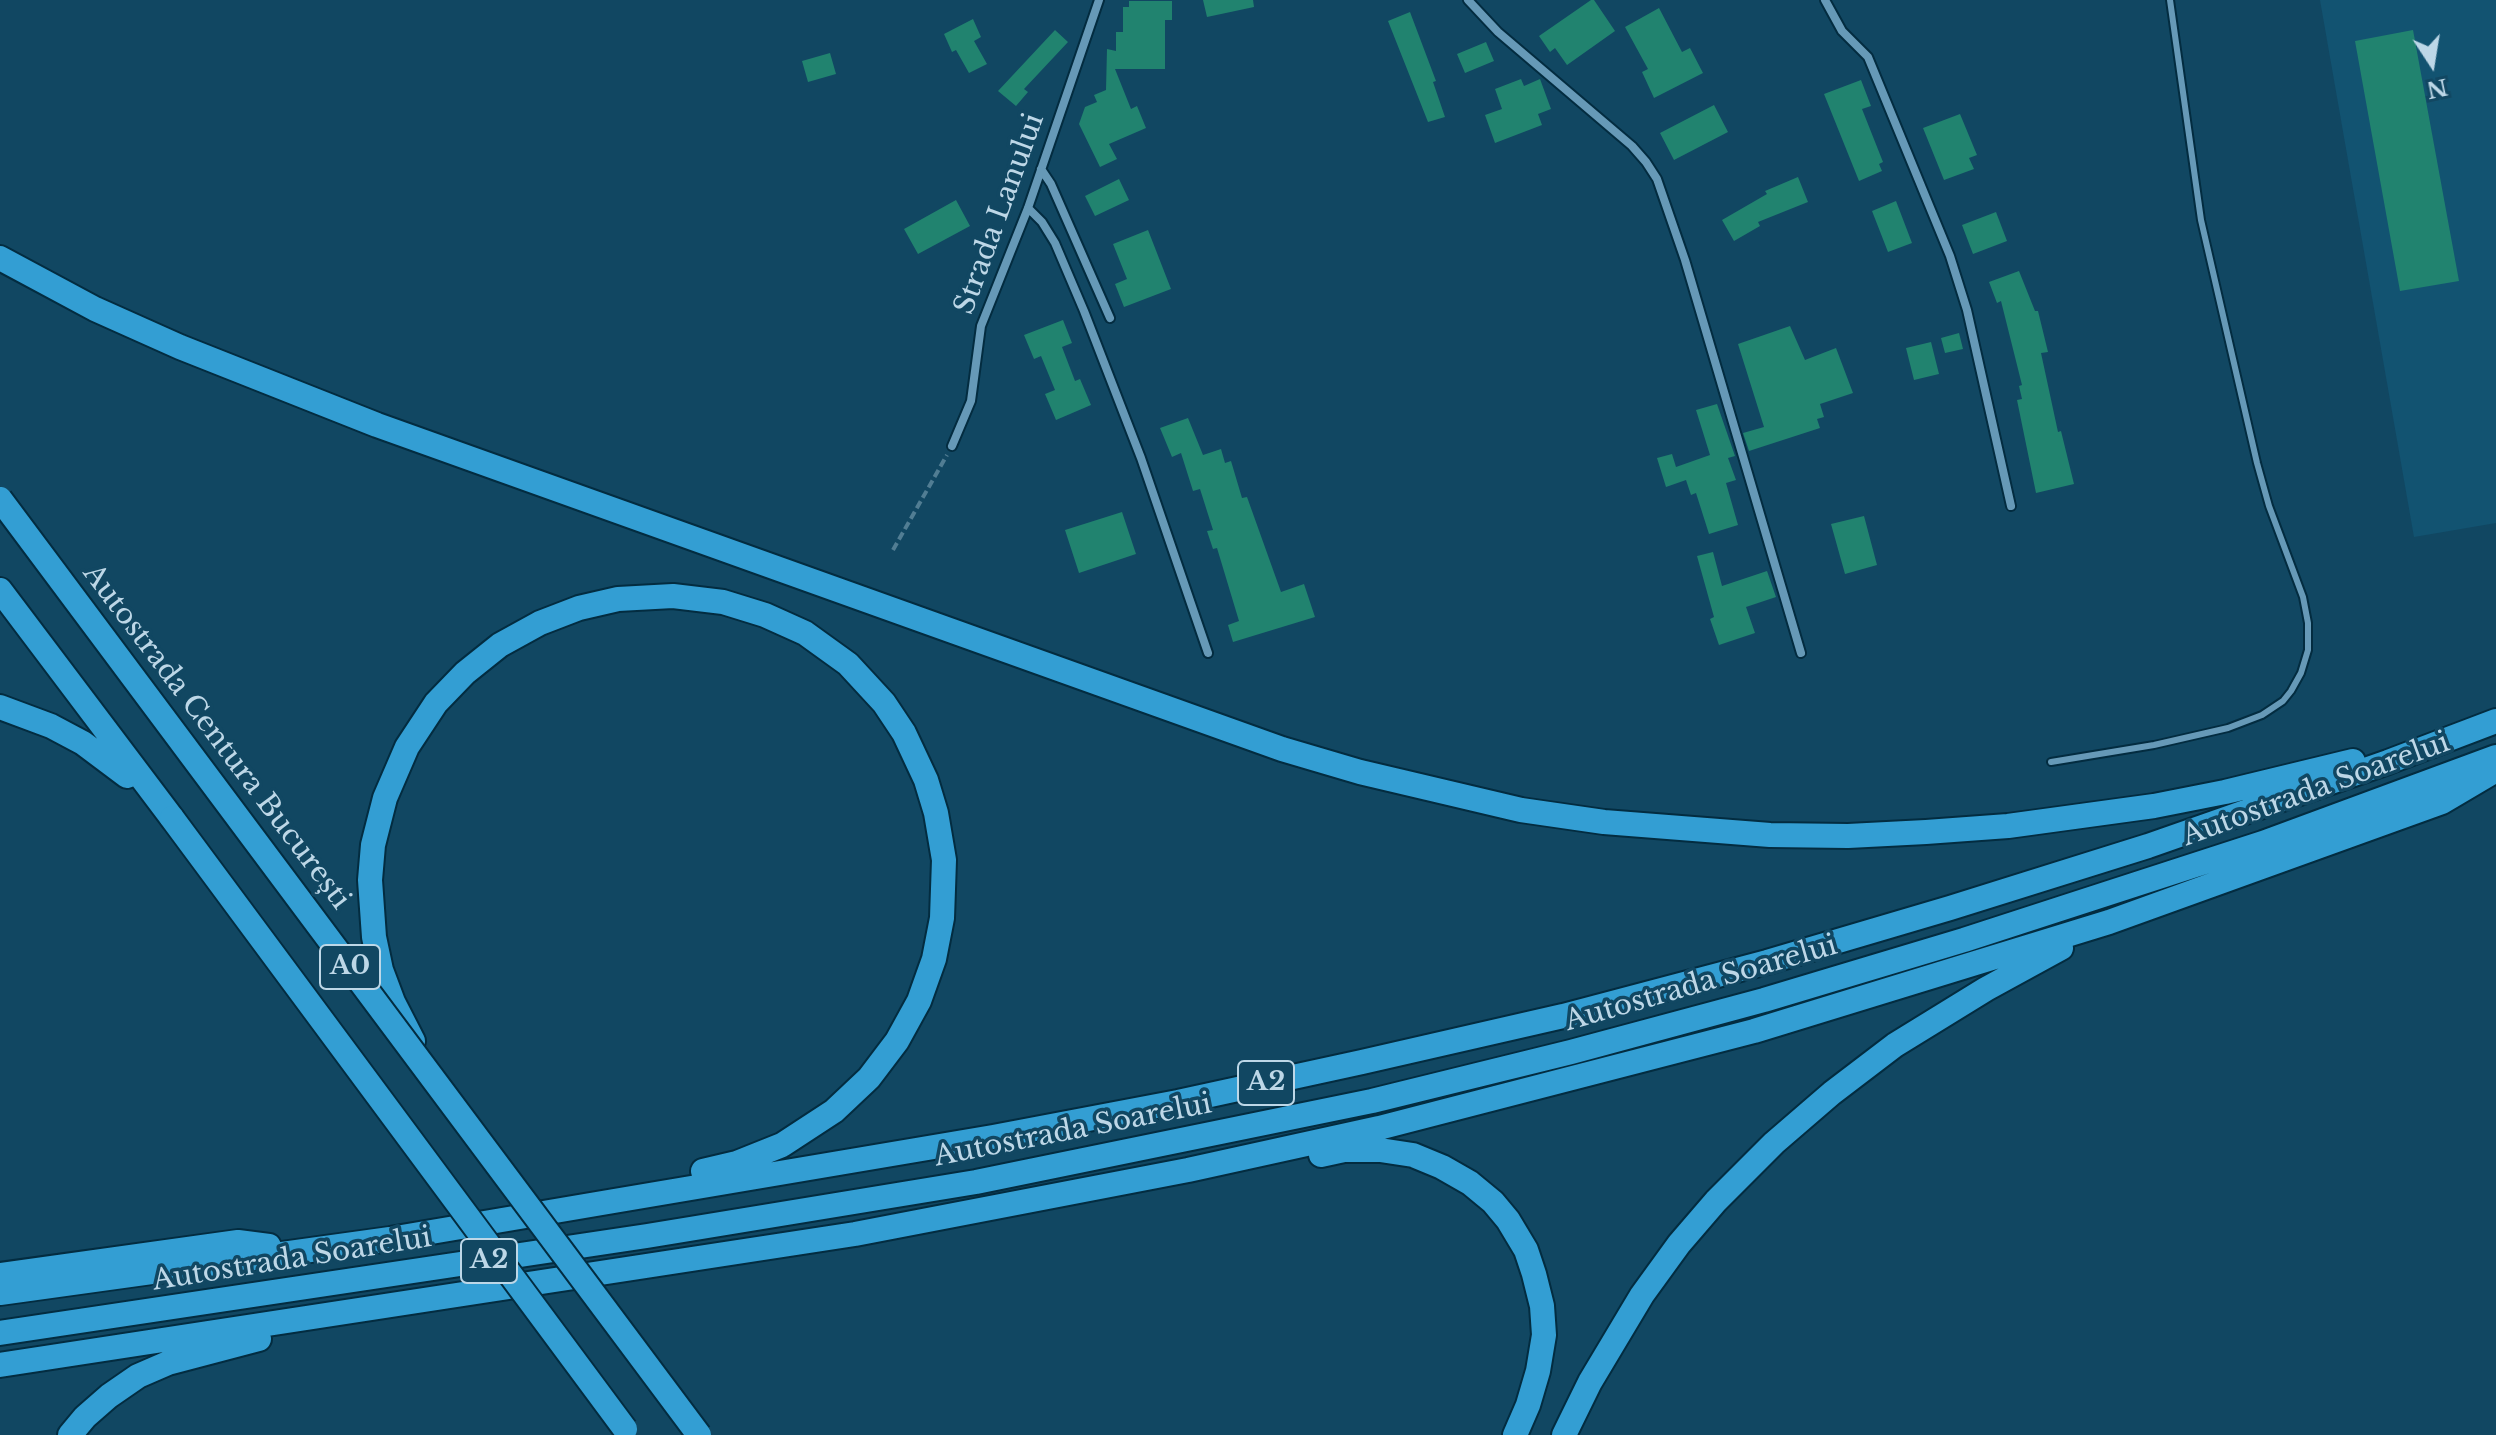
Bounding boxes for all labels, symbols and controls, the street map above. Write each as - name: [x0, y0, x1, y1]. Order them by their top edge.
- north arrow: [2392, 24, 2472, 104]
- text: N: [2424, 73, 2450, 103]
- street label: Strada Lanului: [948, 109, 1052, 319]
- street label: Autostrada Centura București: [75, 558, 357, 916]
- street label: Autostrada Soarelui: [2178, 726, 2454, 854]
- street label: Autostrada Soarelui: [1561, 929, 1841, 1039]
- road number: A0: [320, 945, 380, 989]
- road number: A2: [1238, 1061, 1294, 1105]
- street label: Autostrada Soarelui: [931, 1088, 1215, 1174]
- street label: Autostrada Soarelui: [150, 1221, 434, 1299]
- road number: A2: [461, 1239, 517, 1283]

